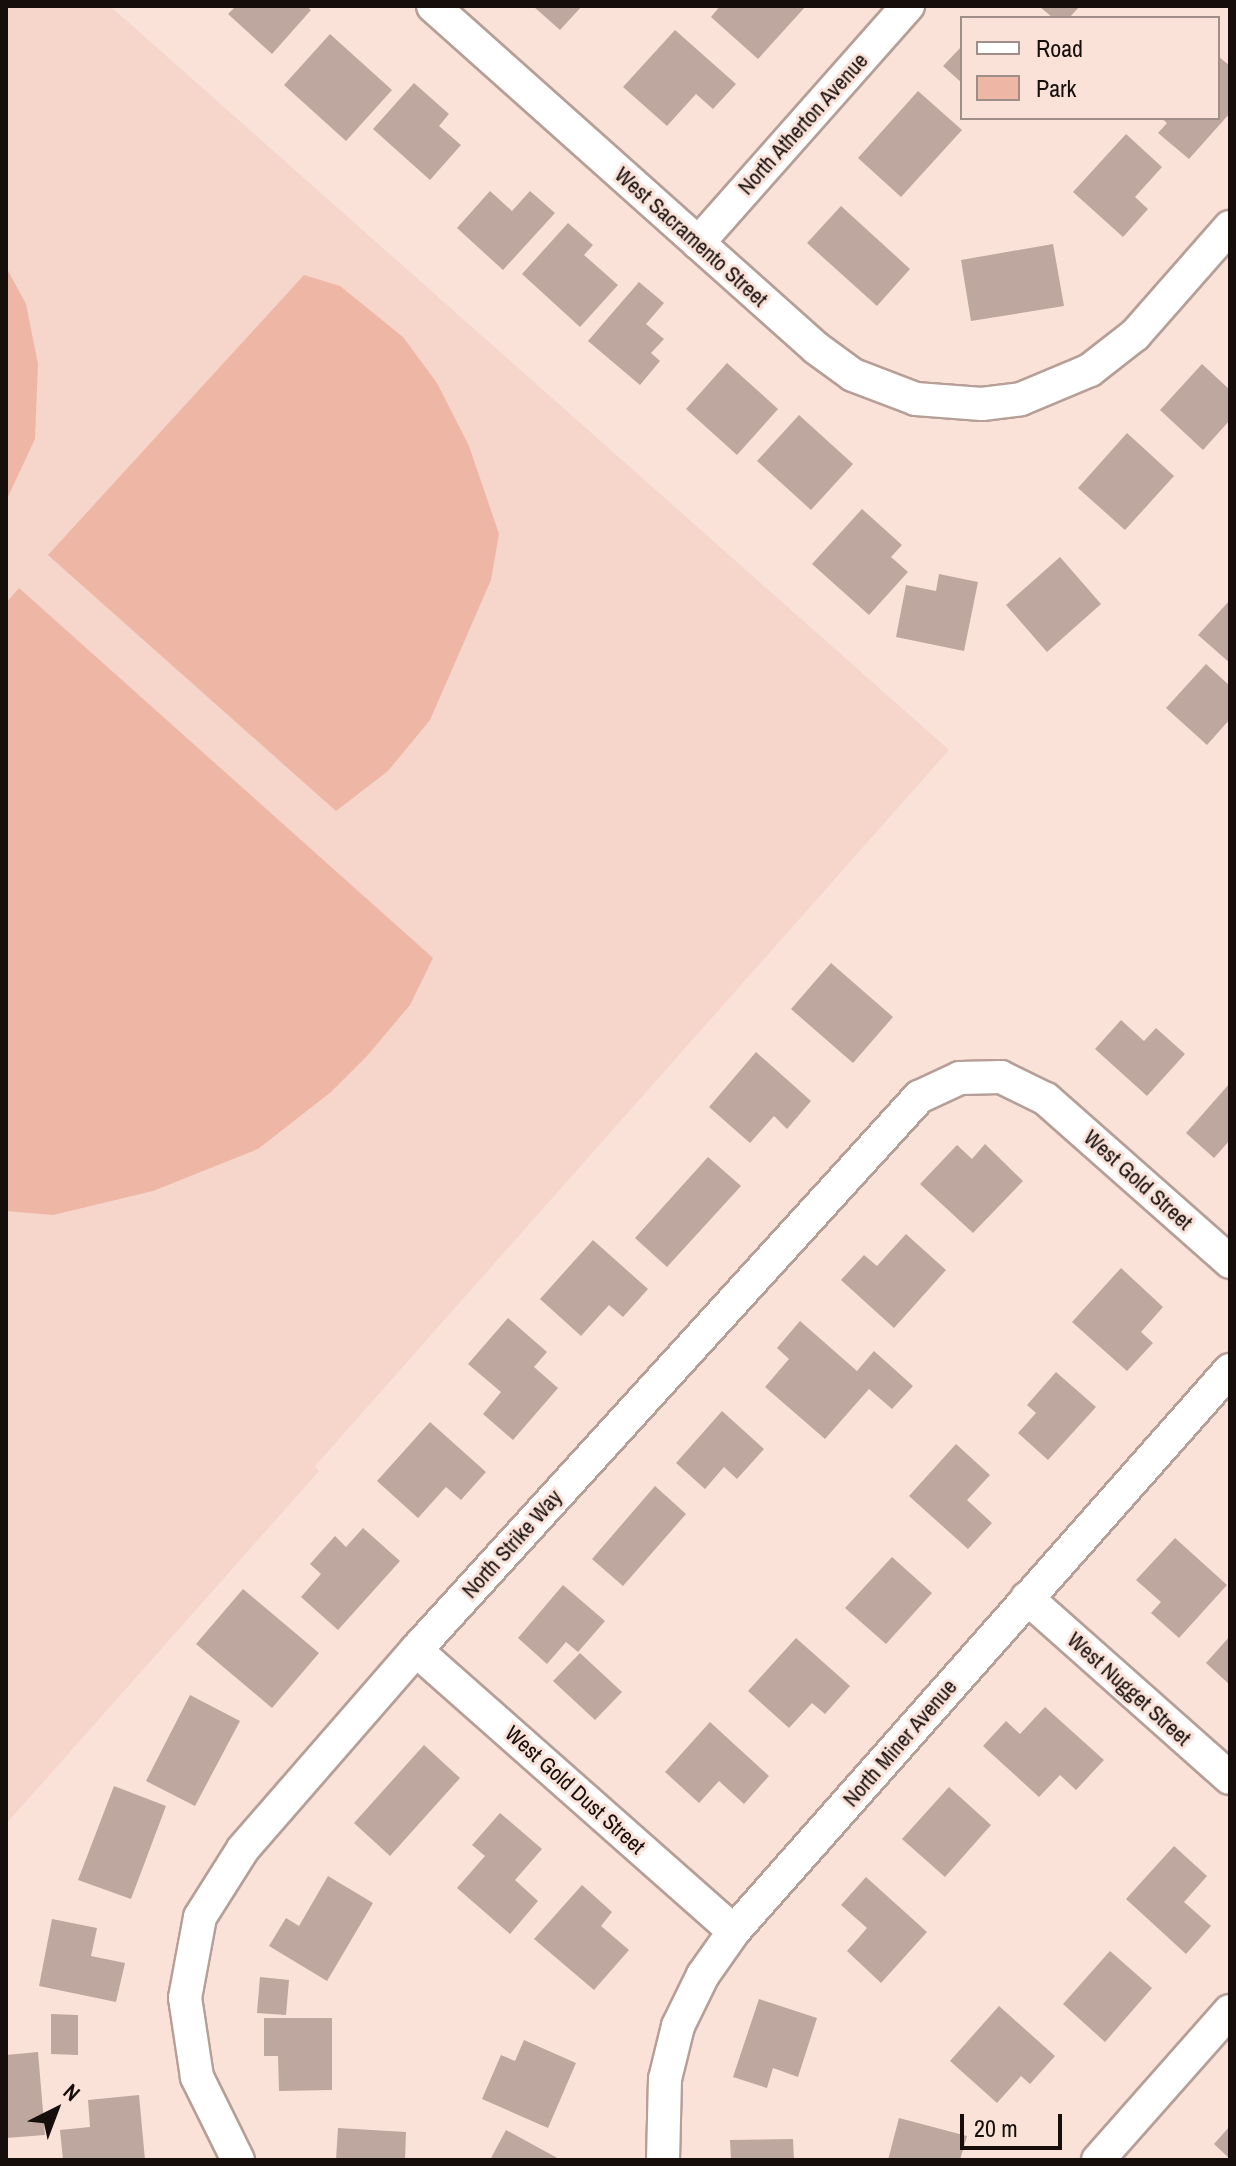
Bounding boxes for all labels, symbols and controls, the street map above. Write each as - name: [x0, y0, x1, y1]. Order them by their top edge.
- legend: [960, 16, 1220, 120]
- text: Road: [1036, 32, 1083, 64]
- street label: North Atherton Avenue: [732, 47, 874, 201]
- text: Park: [1036, 72, 1076, 104]
- street label: West Sacramento Street: [609, 162, 773, 312]
- street label: West Gold Street: [1078, 1124, 1198, 1236]
- street label: North Strike Way: [456, 1484, 568, 1604]
- street label: West Nugget Street: [1062, 1627, 1196, 1751]
- street label: North Miner Avenue: [837, 1674, 963, 1812]
- street label: West Gold Dust Street: [500, 1720, 650, 1860]
- north arrow: [16, 2070, 96, 2150]
- text: N: [57, 2077, 87, 2108]
- scale bar: [964, 2098, 1066, 2148]
- text: 20 m: [974, 2112, 1018, 2144]

